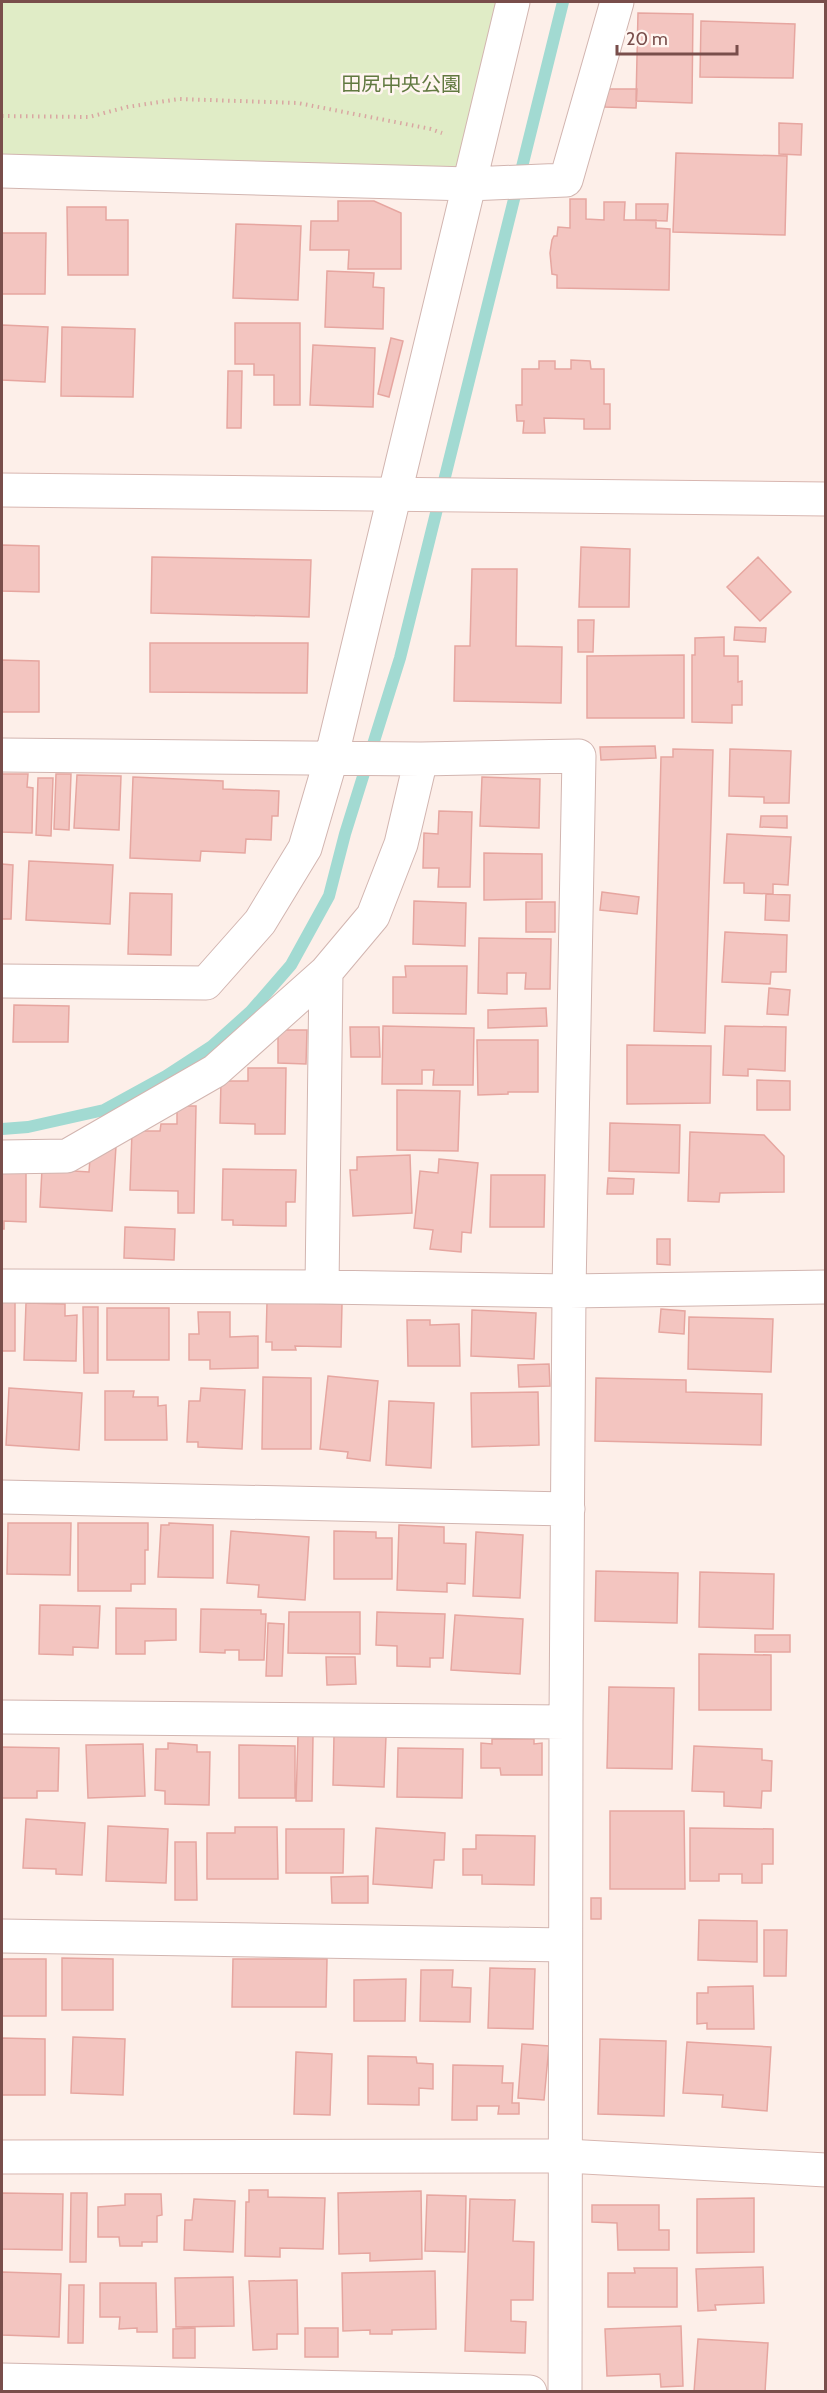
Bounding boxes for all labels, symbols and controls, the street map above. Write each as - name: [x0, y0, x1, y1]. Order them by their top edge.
- scale bar: [617, 18, 737, 56]
- text: 20 m: [626, 28, 668, 50]
- park label: 田尻中央公園: [341, 72, 461, 96]

